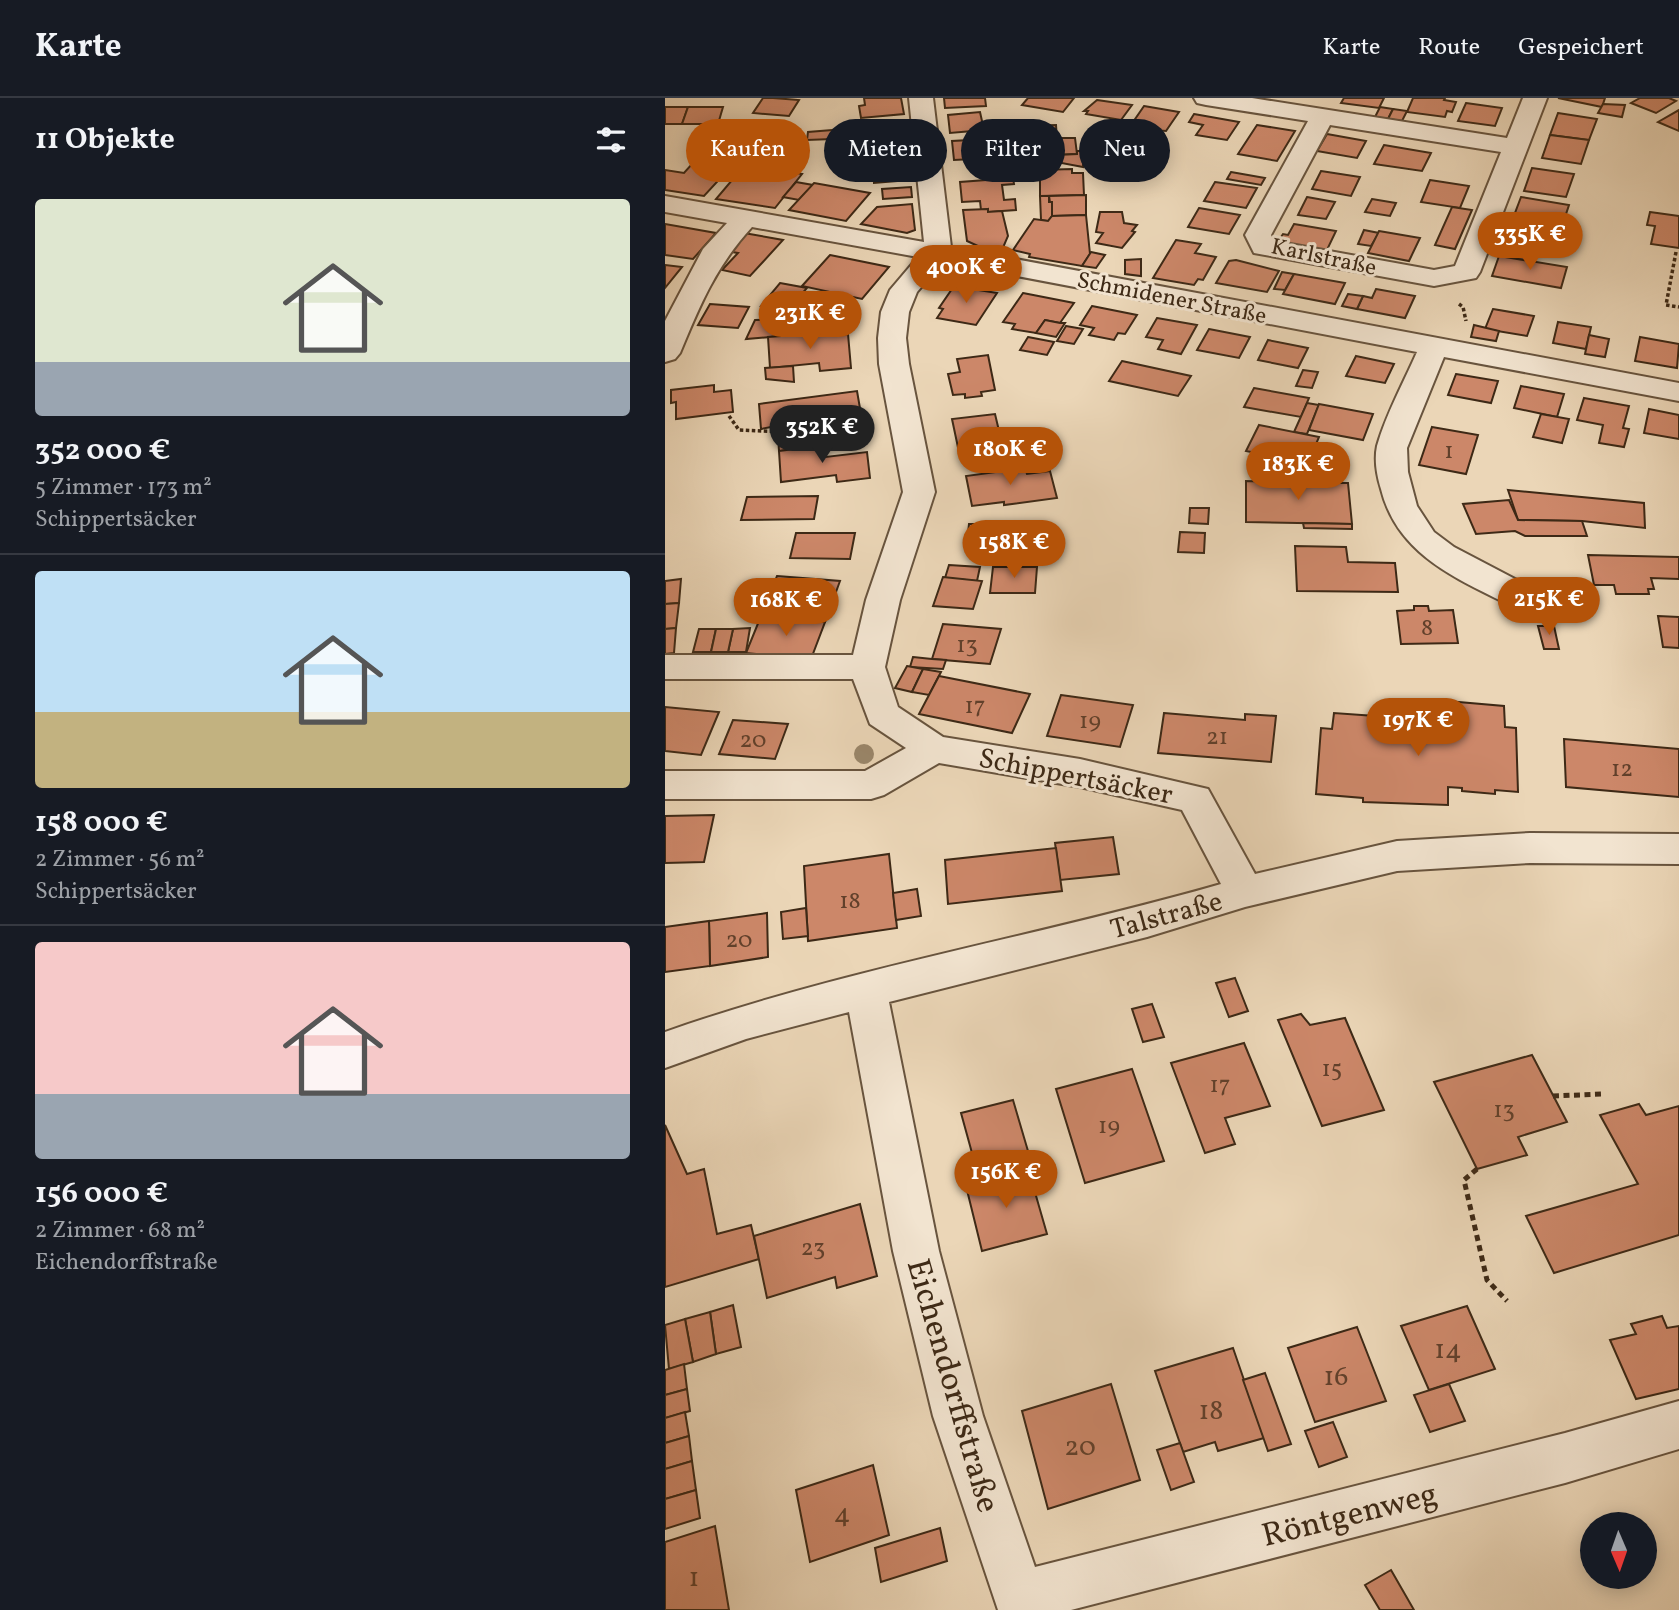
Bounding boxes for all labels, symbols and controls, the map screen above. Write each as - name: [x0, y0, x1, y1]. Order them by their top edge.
- text: Karte: [35, 25, 122, 71]
- text: Karte: [1323, 31, 1380, 65]
- text: Route: [1418, 31, 1480, 65]
- text: Gespeichert: [1518, 31, 1644, 65]
- text: 11 Objekte: [35, 119, 175, 161]
- chip: Kaufen: [686, 119, 810, 182]
- chip: Mieten: [824, 119, 947, 182]
- chip: Filter: [961, 119, 1065, 182]
- chip: Neu: [1079, 119, 1170, 182]
- icon: filters: [592, 121, 630, 159]
- pin: 335K €: [1473, 212, 1587, 272]
- text: 335K €: [1494, 219, 1566, 251]
- street label: Karlstraße: [1268, 231, 1379, 285]
- icon: home: [270, 245, 396, 371]
- pin: 400K €: [909, 246, 1023, 305]
- text: 400K €: [926, 252, 1006, 284]
- street label: Schmidener Straße: [1074, 265, 1269, 333]
- pin: 231K €: [753, 292, 867, 351]
- text: 231K €: [775, 298, 845, 330]
- pin: 352K €: [765, 406, 879, 465]
- text: 352K €: [786, 412, 858, 444]
- pin: 180K €: [953, 428, 1067, 487]
- text: 352 000 €: [35, 430, 170, 472]
- text: 180K €: [973, 434, 1047, 466]
- house number: 1: [1444, 435, 1454, 469]
- pin: 183K €: [1241, 442, 1355, 502]
- text: 183K €: [1262, 449, 1334, 481]
- text: 5 Zimmer · 173 m²: [35, 472, 212, 504]
- text: Schippertsäcker: [35, 504, 197, 536]
- pin: 158K €: [957, 520, 1071, 580]
- text: 158K €: [978, 527, 1050, 559]
- pin: 168K €: [729, 578, 843, 638]
- pin: 215K €: [1492, 578, 1606, 637]
- text: 215K €: [1514, 584, 1584, 616]
- text: 168K €: [750, 585, 822, 617]
- house number: 8: [1421, 612, 1433, 646]
- icon: home: [270, 617, 396, 743]
- house number: 13: [956, 629, 978, 663]
- house number: 17: [965, 690, 985, 724]
- pin: 197K €: [1361, 698, 1475, 758]
- house number: 19: [1079, 705, 1101, 739]
- text: 197K €: [1382, 705, 1454, 737]
- house number: 21: [1206, 721, 1228, 755]
- house number: 20: [739, 724, 767, 758]
- street label: Schippertsäcker: [975, 740, 1176, 815]
- house number: 12: [1611, 753, 1633, 787]
- text: 158 000 €: [35, 802, 168, 844]
- text: 2 Zimmer · 56 m²: [35, 844, 205, 876]
- text: Schippertsäcker: [35, 876, 197, 908]
- street label: Talstraße: [1106, 883, 1227, 950]
- house number: 18: [839, 885, 861, 919]
- house number: 20: [725, 924, 753, 958]
- icon: home: [270, 988, 396, 1114]
- house number: 15: [1322, 1053, 1342, 1087]
- house number: 17: [1210, 1069, 1230, 1103]
- house number: 13: [1493, 1094, 1515, 1128]
- house number: 19: [1098, 1110, 1120, 1144]
- pin: 156K €: [949, 1150, 1063, 1210]
- text: 156K €: [970, 1157, 1042, 1189]
- text: 156 000 €: [35, 1173, 168, 1215]
- text: 2 Zimmer · 68 m²: [35, 1215, 205, 1247]
- house number: 23: [801, 1232, 825, 1266]
- text: Eichendorffstraße: [35, 1247, 218, 1279]
- street label: Eichendorffstraße: [893, 1254, 1009, 1518]
- house number: 14: [1434, 1331, 1462, 1370]
- house number: 16: [1323, 1358, 1349, 1397]
- house number: 18: [1198, 1392, 1224, 1431]
- house number: 20: [1064, 1428, 1096, 1467]
- street label: Röntgenweg: [1257, 1473, 1443, 1561]
- house number: 4: [834, 1495, 850, 1534]
- north arrow: [1580, 1512, 1657, 1589]
- map controls: [1580, 1512, 1657, 1589]
- house number: 1: [689, 1559, 699, 1598]

